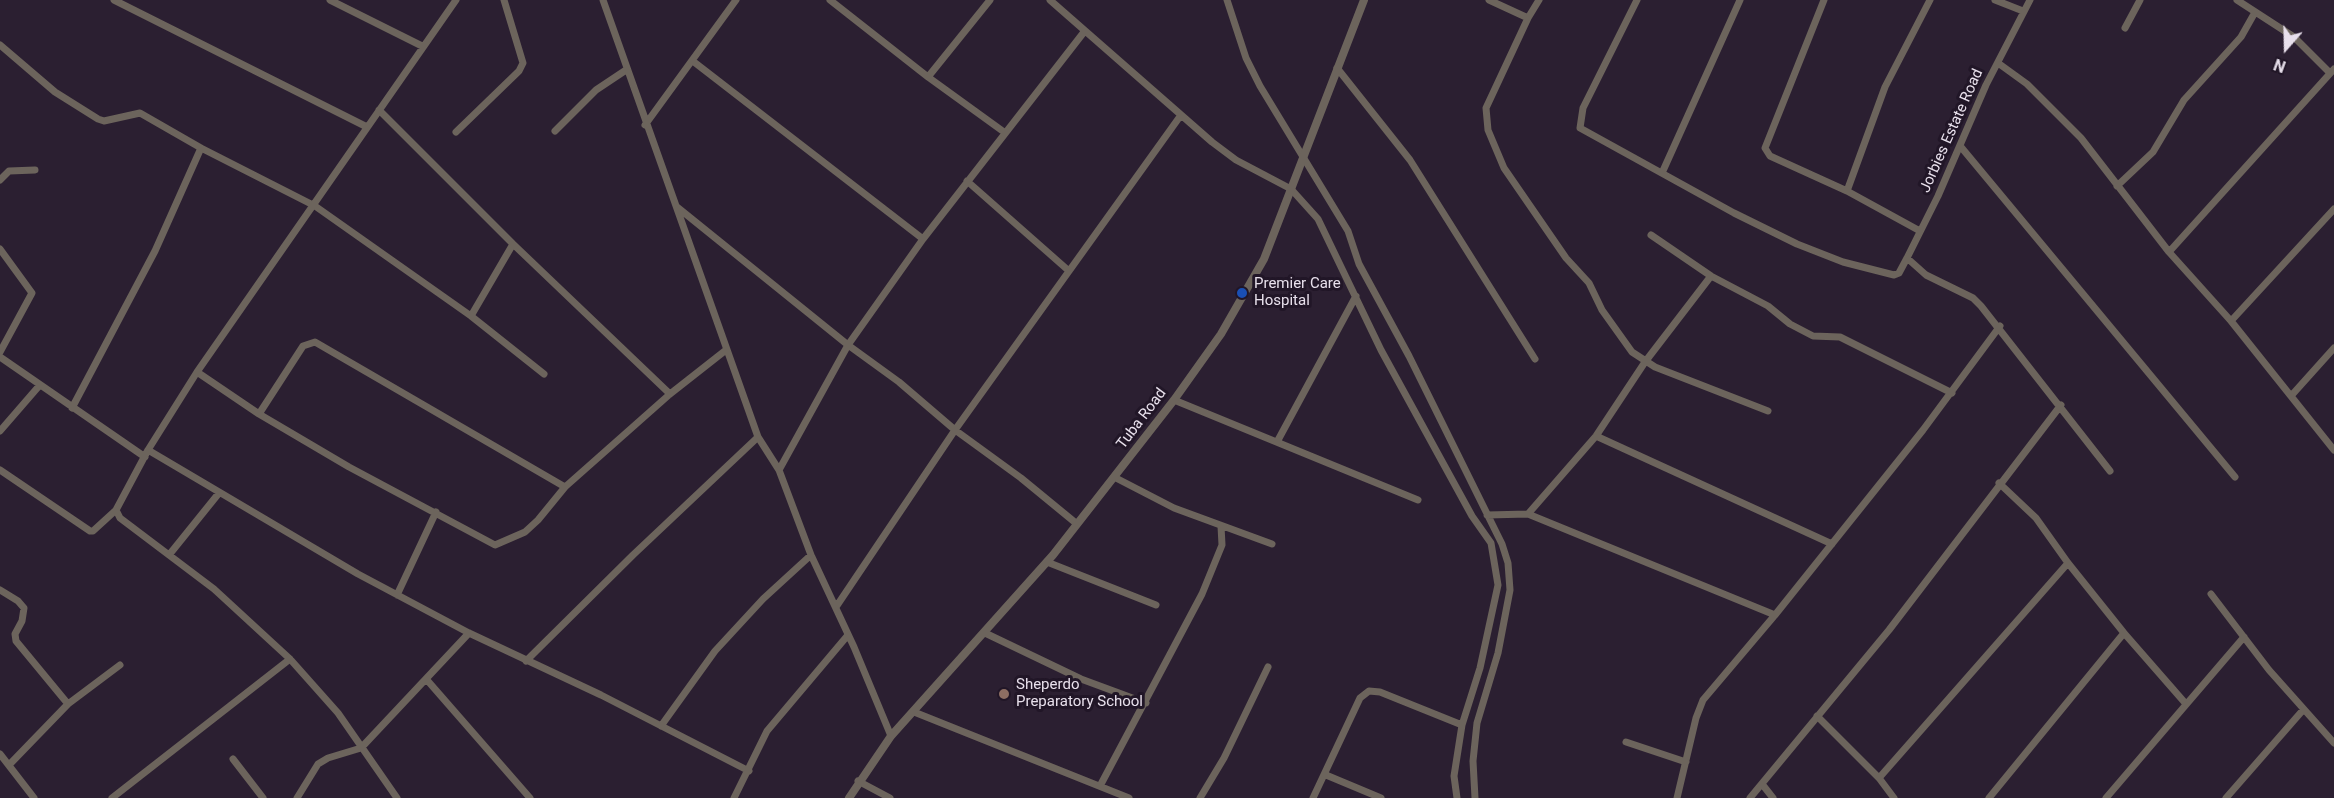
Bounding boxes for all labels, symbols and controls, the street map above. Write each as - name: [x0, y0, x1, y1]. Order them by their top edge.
- north arrow: [2256, 18, 2316, 78]
- text: N: [2271, 55, 2288, 76]
- street label: Jorbies Estate Road: [1917, 66, 1987, 196]
- place label: Premier Care Hospital: [1254, 275, 1341, 310]
- marker: Premier Care Hospital: [1235, 286, 1249, 300]
- street label: Tuba Road: [1113, 385, 1171, 453]
- place label: Sheperdo Preparatory School: [1016, 676, 1143, 711]
- marker: Sheperdo Preparatory School: [997, 687, 1011, 701]

